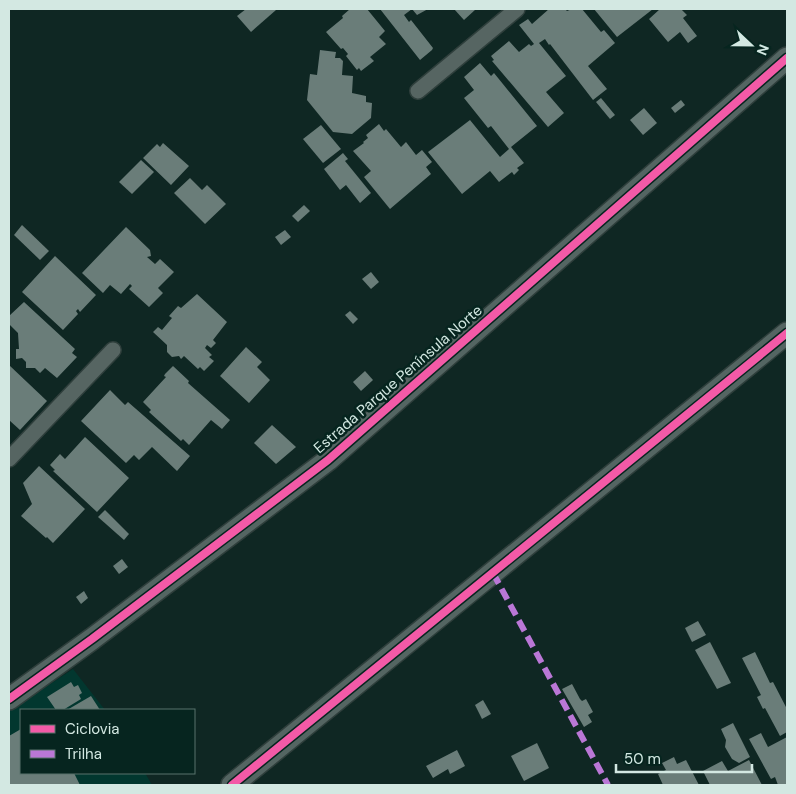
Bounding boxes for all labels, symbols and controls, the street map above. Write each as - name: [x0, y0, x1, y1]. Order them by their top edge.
- north arrow: [726, 20, 776, 70]
- text: N: [753, 42, 773, 58]
- street label: Estrada Parque Península Norte: [310, 300, 486, 458]
- legend: [20, 709, 195, 774]
- text: Ciclovia: [65, 719, 119, 739]
- scale bar: [616, 742, 752, 774]
- text: Trilha: [65, 744, 102, 764]
- text: 50 m: [624, 749, 661, 769]

